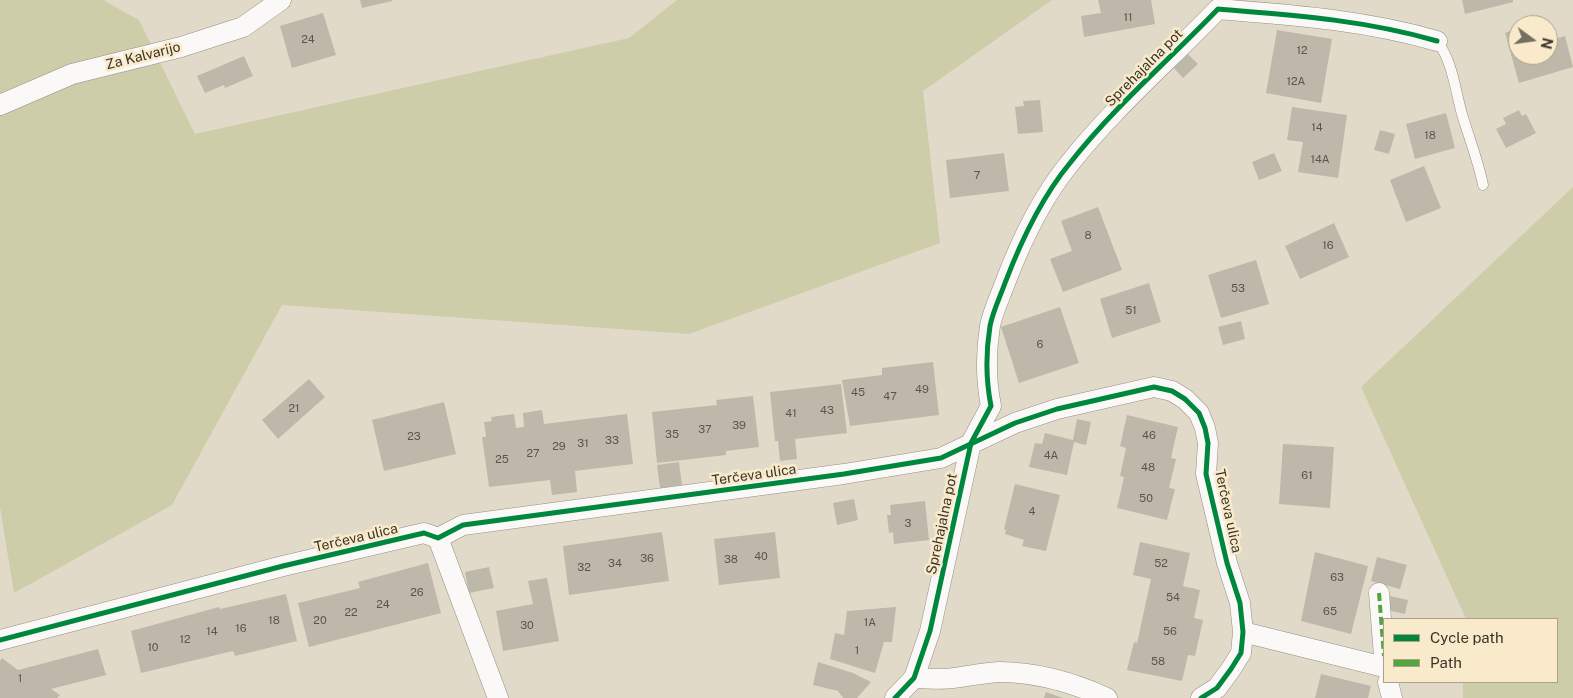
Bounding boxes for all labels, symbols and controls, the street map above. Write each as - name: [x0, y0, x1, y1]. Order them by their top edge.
- house number: 11: [1124, 11, 1132, 25]
- north arrow: [1508, 15, 1558, 65]
- street label: Sprehajalna pot: [1102, 26, 1186, 110]
- house number: 24: [301, 33, 315, 47]
- text: N: [1537, 36, 1556, 51]
- street label: Za Kalvarijo: [104, 39, 182, 73]
- house number: 12: [1296, 44, 1308, 58]
- house number: 12A: [1287, 75, 1305, 89]
- house number: 14: [1311, 121, 1323, 135]
- house number: 18: [1424, 129, 1436, 143]
- house number: 14A: [1310, 153, 1330, 167]
- house number: 7: [974, 169, 980, 183]
- house number: 8: [1084, 229, 1092, 243]
- house number: 16: [1322, 239, 1334, 253]
- house number: 53: [1231, 282, 1245, 296]
- house number: 51: [1125, 304, 1137, 318]
- house number: 6: [1037, 338, 1043, 352]
- house number: 49: [915, 383, 929, 397]
- house number: 45: [851, 386, 865, 400]
- house number: 47: [883, 390, 897, 404]
- house number: 21: [288, 402, 300, 416]
- house number: 43: [820, 404, 834, 418]
- house number: 41: [785, 407, 797, 421]
- house number: 39: [732, 419, 746, 433]
- house number: 37: [698, 423, 712, 437]
- house number: 35: [665, 428, 679, 442]
- house number: 46: [1142, 429, 1156, 443]
- house number: 23: [407, 430, 421, 444]
- house number: 33: [605, 434, 619, 448]
- house number: 31: [577, 437, 589, 451]
- house number: 29: [552, 440, 566, 454]
- house number: 27: [526, 447, 540, 461]
- house number: 4A: [1044, 449, 1058, 463]
- house number: 25: [495, 453, 509, 467]
- street label: Terčeva ulica: [711, 461, 797, 489]
- house number: 48: [1141, 461, 1155, 475]
- street label: Terčeva ulica: [1211, 468, 1245, 554]
- house number: 61: [1301, 469, 1313, 483]
- street label: Sprehajalna pot: [923, 472, 961, 576]
- house number: 50: [1139, 492, 1153, 506]
- house number: 4: [1029, 505, 1035, 519]
- house number: 3: [905, 517, 911, 531]
- street label: Terčeva ulica: [313, 520, 399, 556]
- house number: 40: [754, 550, 768, 564]
- house number: 36: [640, 552, 654, 566]
- house number: 38: [724, 553, 738, 567]
- house number: 34: [608, 557, 622, 571]
- house number: 52: [1154, 557, 1168, 571]
- house number: 32: [577, 561, 591, 575]
- house number: 63: [1330, 571, 1344, 585]
- house number: 26: [410, 586, 424, 600]
- house number: 54: [1166, 591, 1180, 605]
- house number: 24: [376, 598, 390, 612]
- house number: 65: [1323, 605, 1337, 619]
- house number: 22: [344, 606, 358, 620]
- house number: 18: [268, 614, 280, 628]
- house number: 20: [313, 614, 327, 628]
- house number: 1A: [864, 616, 876, 630]
- legend: [1383, 618, 1558, 683]
- house number: 30: [520, 619, 534, 633]
- house number: 16: [235, 622, 247, 636]
- house number: 14: [206, 625, 218, 639]
- house number: 56: [1163, 625, 1177, 639]
- text: Cycle path: [1430, 629, 1504, 646]
- house number: 12: [179, 633, 191, 647]
- house number: 10: [147, 641, 159, 655]
- house number: 1: [855, 644, 859, 658]
- text: Path: [1430, 654, 1462, 671]
- house number: 58: [1151, 655, 1165, 669]
- house number: 1: [18, 672, 22, 686]

